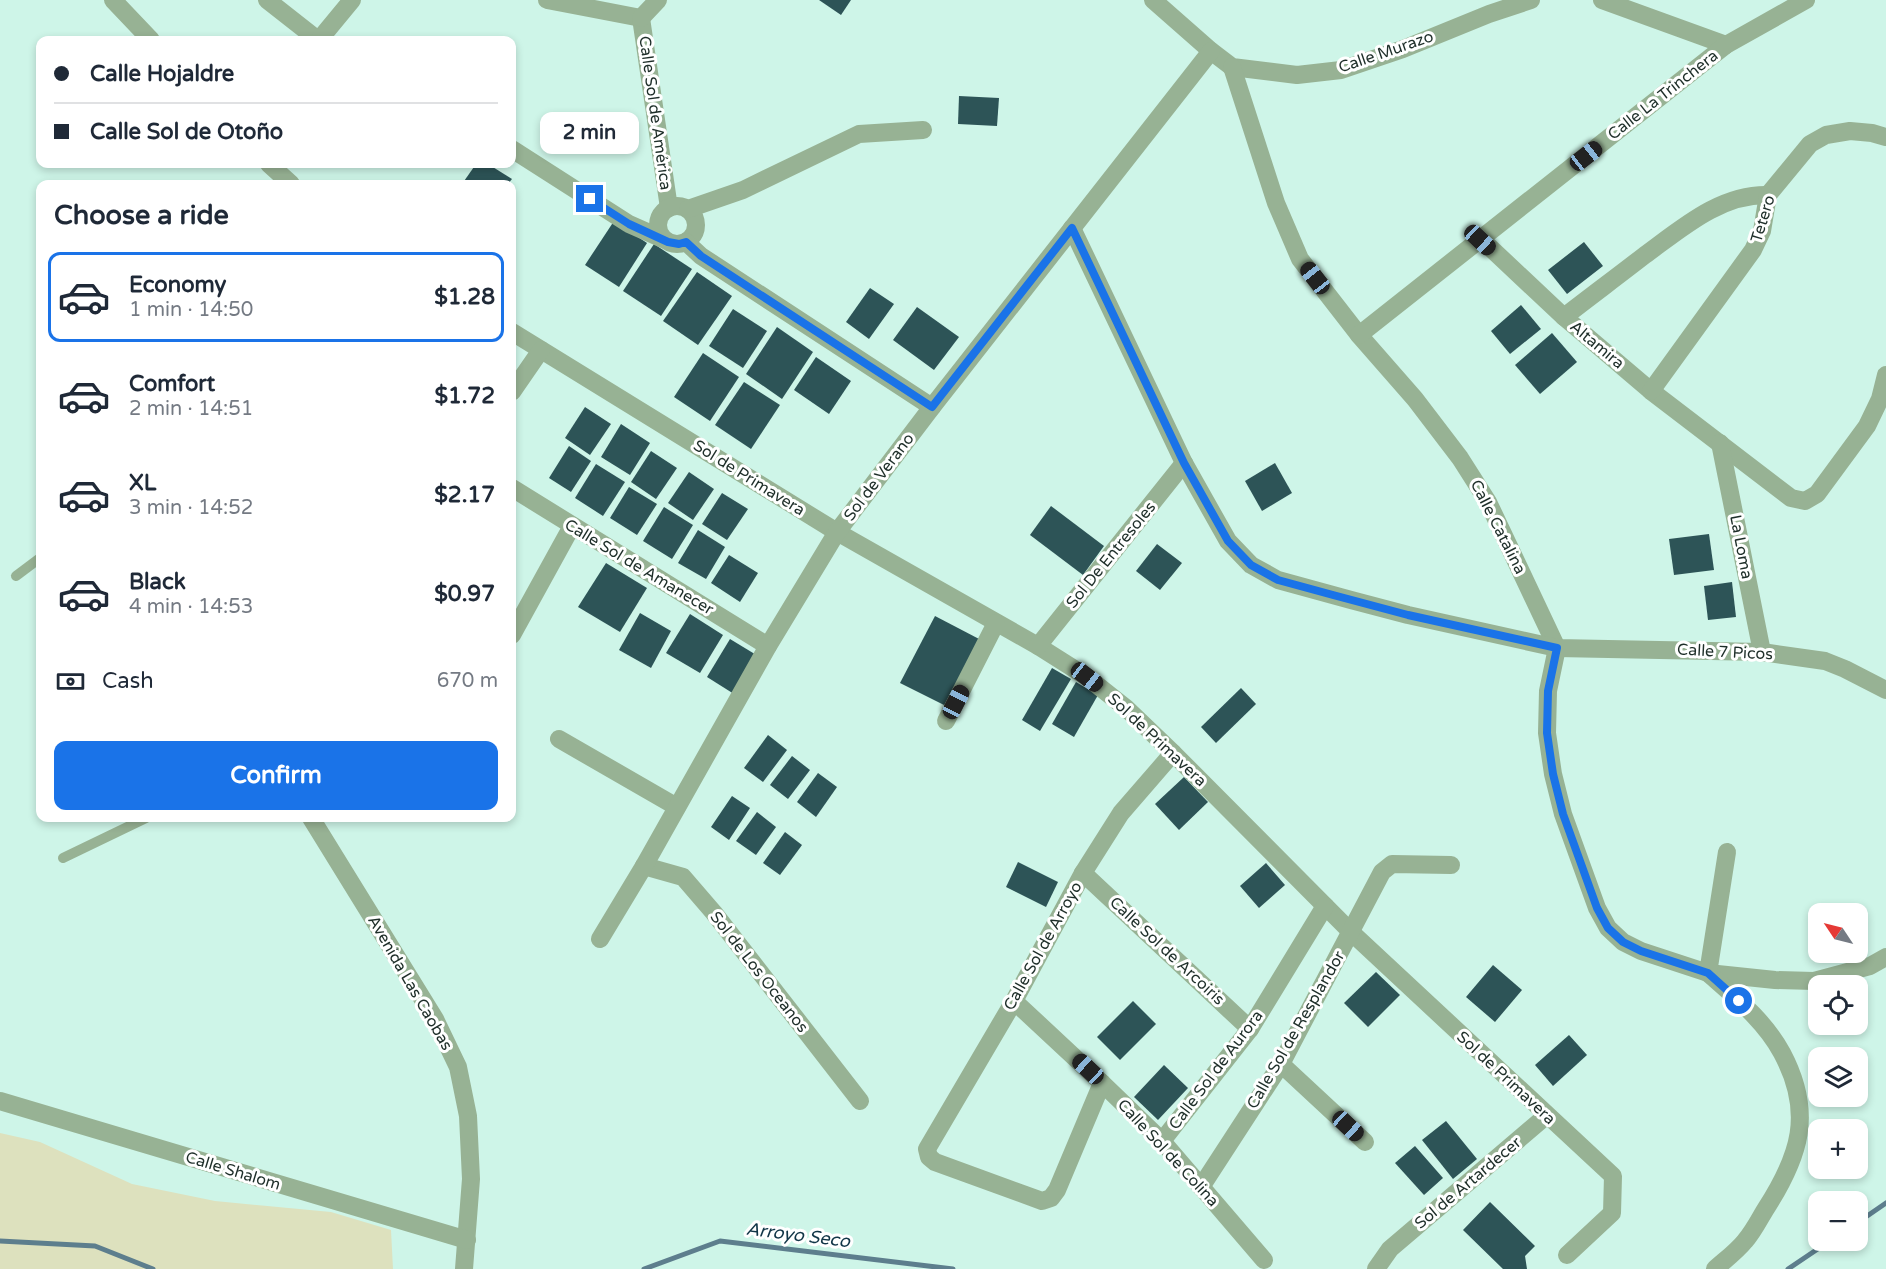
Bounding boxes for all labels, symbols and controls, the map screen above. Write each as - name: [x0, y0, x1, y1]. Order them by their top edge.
- street label: Calle Murazo: [1336, 26, 1436, 78]
- street label: Calle Sol de América: [634, 35, 676, 191]
- street label: Calle La Trinchera: [1604, 46, 1722, 144]
- text: Calle Hojaldre: [90, 61, 234, 87]
- callout: 2 min: [540, 112, 640, 154]
- text: Calle Sol de Otoño: [90, 119, 283, 145]
- text: 2 min: [563, 121, 616, 145]
- car: [1566, 138, 1606, 174]
- route end: [576, 185, 603, 212]
- street label: Tetero: [1746, 193, 1780, 245]
- text: Choose a ride: [54, 199, 229, 232]
- car: [1461, 221, 1499, 259]
- car: [1297, 258, 1333, 298]
- icon: car: [57, 270, 111, 324]
- text: Economy: [129, 272, 226, 298]
- text: $1.28: [434, 284, 495, 310]
- text: 1 min · 14:50: [129, 298, 253, 322]
- street label: Altamira: [1566, 317, 1628, 373]
- icon: car: [57, 369, 111, 423]
- text: Comfort: [129, 371, 215, 397]
- text: $1.72: [434, 383, 495, 409]
- text: 2 min · 14:51: [129, 397, 253, 421]
- street label: Sol de Verano: [839, 429, 919, 525]
- street label: Sol de Primavera: [689, 436, 809, 520]
- icon: car: [57, 468, 111, 522]
- text: XL: [129, 470, 156, 496]
- street label: Calle Catalina: [1466, 477, 1530, 577]
- text: $2.17: [434, 482, 495, 508]
- text: 3 min · 14:52: [129, 496, 253, 520]
- street label: Sol De Entresoles: [1062, 498, 1160, 612]
- street label: La Loma: [1725, 513, 1757, 581]
- street label: Calle Sol de Amanecer: [561, 515, 718, 620]
- icon: car: [57, 567, 111, 621]
- text: Black: [129, 569, 186, 595]
- text: $0.97: [434, 581, 495, 607]
- text: 4 min · 14:53: [129, 595, 253, 619]
- street label: Calle 7 Picos: [1677, 640, 1773, 664]
- car: [1067, 659, 1107, 695]
- icon: cash: [54, 665, 87, 698]
- text: Cash: [102, 668, 154, 694]
- text: 670 m: [437, 669, 498, 693]
- car: [940, 682, 972, 722]
- street label: Sol de Primavera: [1103, 689, 1211, 791]
- button: Confirm: [54, 741, 498, 810]
- street label: Calle Sol de Arroyo: [999, 878, 1087, 1014]
- street label: Calle Sol de Arcoiris: [1105, 893, 1229, 1009]
- north arrow: [1808, 903, 1868, 963]
- map controls: [1808, 903, 1868, 1251]
- street label: Sol de Los Oceanos: [706, 907, 812, 1037]
- street label: Avenida Las Caobas: [363, 912, 457, 1054]
- street label: Calle Sol de Resplandor: [1243, 947, 1350, 1113]
- button: locate: [1808, 975, 1868, 1035]
- route start: [1725, 987, 1752, 1014]
- street label: Calle Sol de Aurora: [1165, 1006, 1267, 1134]
- street label: Sol de Primavera: [1452, 1027, 1560, 1129]
- button: layers: [1808, 1047, 1868, 1107]
- car: [1069, 1050, 1107, 1088]
- street label: Calle Sol de Colina: [1113, 1095, 1223, 1211]
- car: [1329, 1107, 1367, 1145]
- button: +: [1808, 1119, 1868, 1179]
- street label: Sol de Artardecer: [1411, 1132, 1526, 1233]
- street label: Calle Shalom: [183, 1147, 283, 1195]
- button: −: [1808, 1191, 1868, 1251]
- water label: Arroyo Seco: [745, 1218, 852, 1252]

